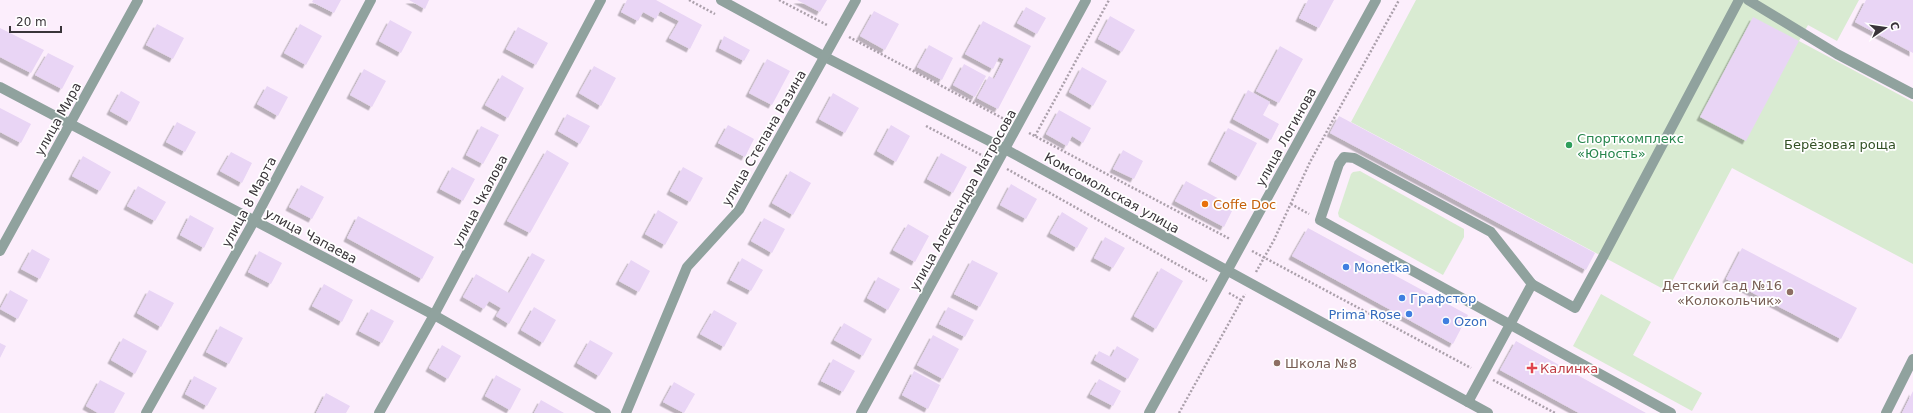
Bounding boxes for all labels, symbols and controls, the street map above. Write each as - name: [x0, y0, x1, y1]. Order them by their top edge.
- scale bar: [10, 8, 61, 34]
- north arrow: [1865, 8, 1905, 48]
- text: 20 m: [16, 15, 47, 29]
- text: С: [1887, 20, 1901, 31]
- street label: улица Степана Разина: [719, 67, 809, 209]
- street label: улица Мира: [32, 80, 84, 158]
- street label: улица Логинова: [1253, 85, 1319, 189]
- street label: улица Александра Матросова: [907, 107, 1019, 293]
- place label: Спорткомплекс «Юность»: [1577, 131, 1684, 161]
- park label: Берёзовая роща: [1784, 137, 1896, 152]
- marker: Спорткомплекс «Юность»: [1564, 140, 1574, 150]
- street label: Комсомольская улица: [1042, 150, 1182, 236]
- street label: улица Чкалова: [449, 152, 511, 250]
- street label: улица 8 Марта: [219, 154, 279, 250]
- place label: Coffe Doc: [1213, 197, 1276, 212]
- marker: Coffe Doc: [1200, 199, 1210, 209]
- street label: улица Чапаева: [262, 205, 360, 267]
- place label: Monetka: [1354, 260, 1410, 275]
- marker: Monetka: [1341, 262, 1351, 272]
- place label: Детский сад №16 «Колокольчик»: [1662, 278, 1782, 308]
- marker: Детский сад №16 «Колокольчик»: [1785, 287, 1795, 297]
- place label: Графстор: [1410, 291, 1476, 306]
- marker: Графстор: [1397, 293, 1407, 303]
- place label: Prima Rose: [1328, 307, 1401, 322]
- marker: Prima Rose: [1404, 309, 1414, 319]
- place label: Ozon: [1454, 314, 1487, 329]
- marker: Ozon: [1441, 316, 1451, 326]
- place label: Школа №8: [1285, 356, 1357, 371]
- marker: Школа №8: [1272, 358, 1282, 368]
- place label: Калинка: [1540, 361, 1598, 376]
- marker: Калинка: [1527, 363, 1537, 373]

